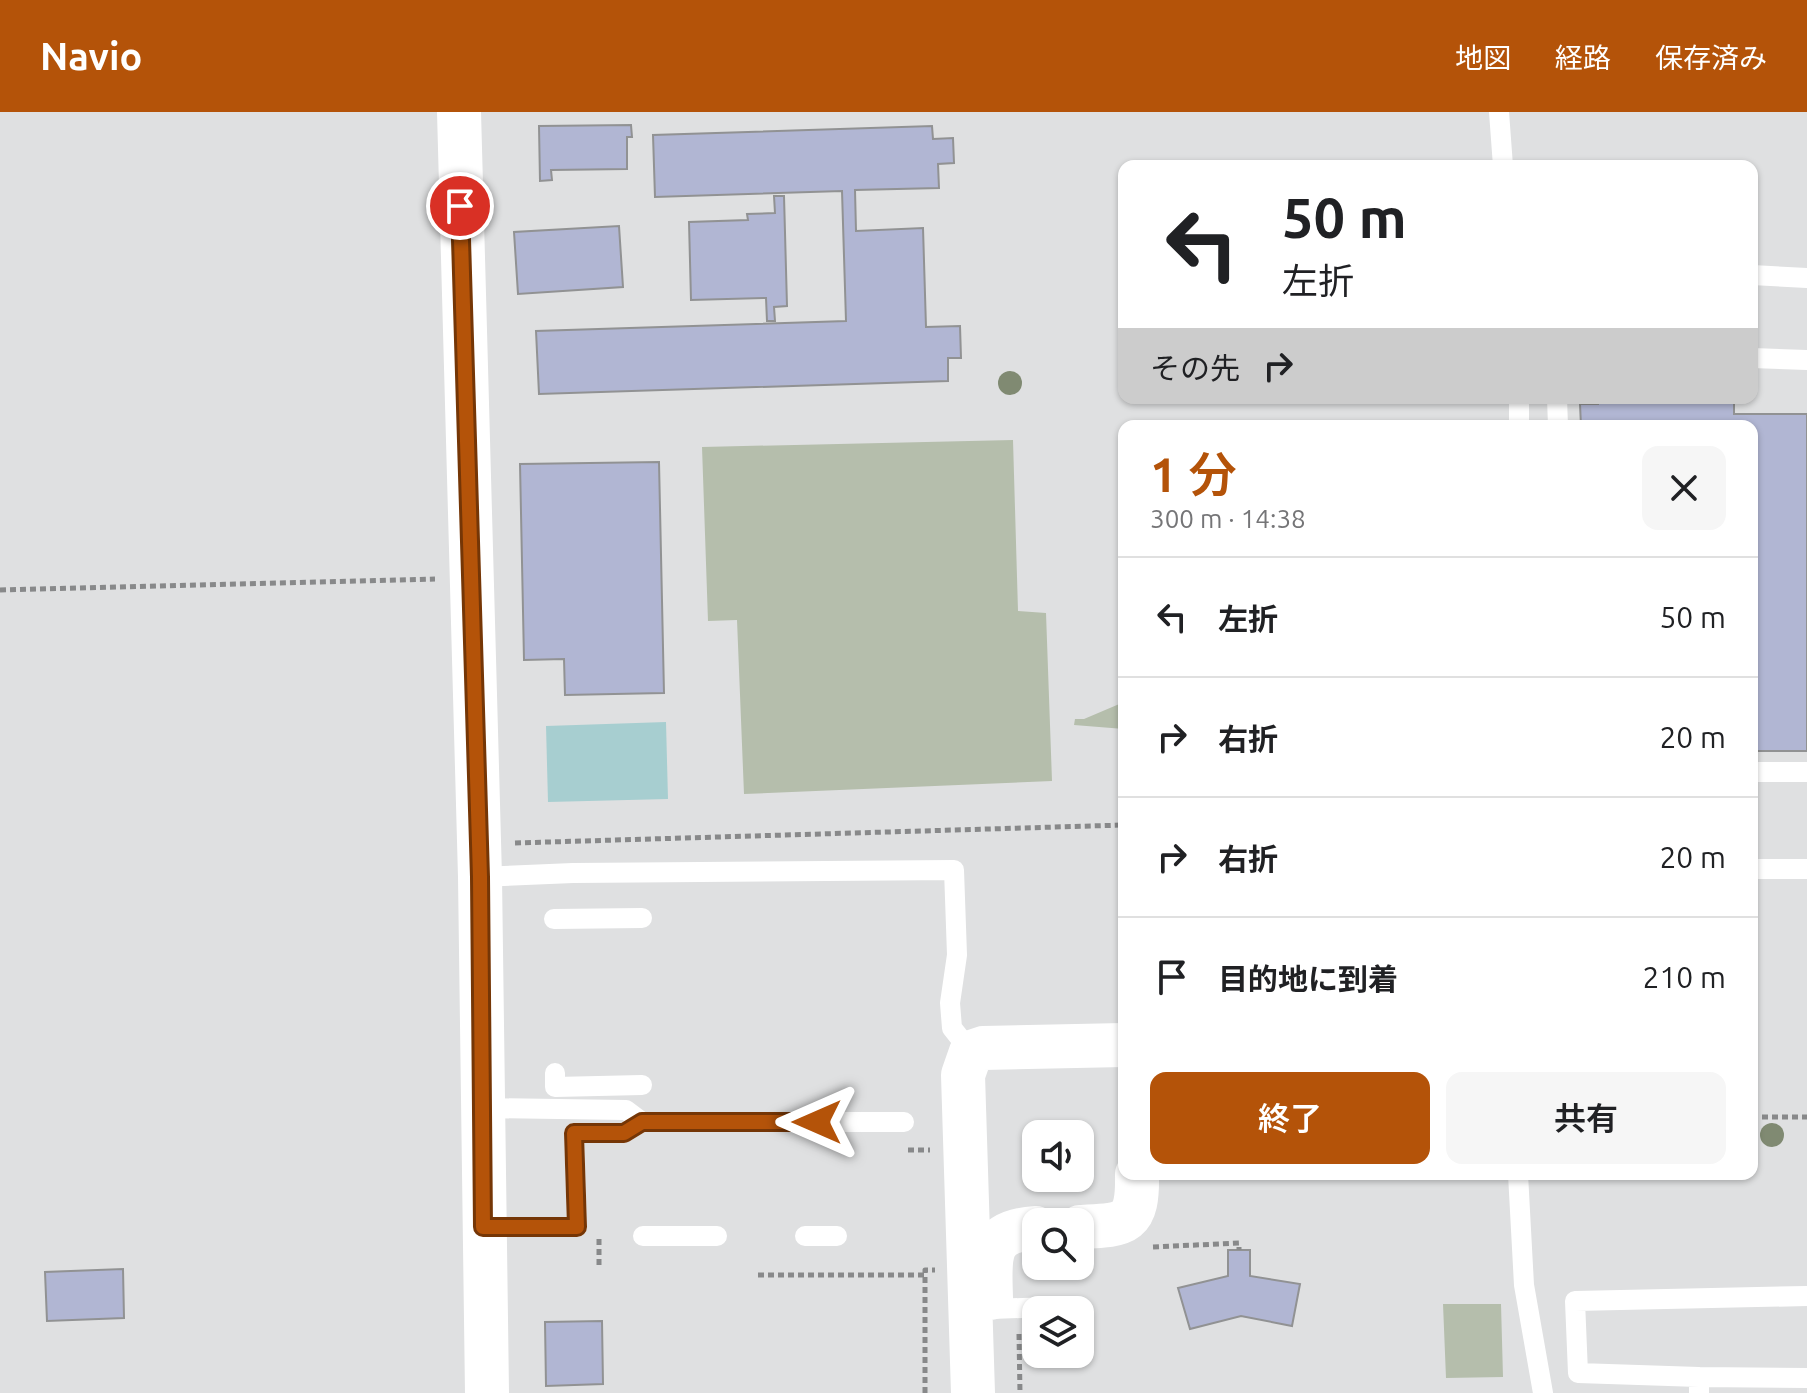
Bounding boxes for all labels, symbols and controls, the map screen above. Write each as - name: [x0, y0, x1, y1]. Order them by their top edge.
- text: Navio: [40, 35, 142, 77]
- text: 地図: [1455, 42, 1511, 73]
- text: 経路: [1555, 42, 1611, 73]
- text: 保存済み: [1655, 42, 1767, 73]
- pin: [426, 172, 494, 240]
- icon: arrive: [438, 184, 482, 228]
- text: 50 m: [1282, 186, 1407, 249]
- icon: left: [1150, 192, 1254, 296]
- text: 左折: [1282, 260, 1354, 301]
- icon: right: [1256, 344, 1300, 388]
- text: その先: [1150, 351, 1240, 385]
- button: close: [1642, 446, 1726, 530]
- text: 1 分: [1150, 447, 1236, 501]
- text: 300 m · 14:38: [1150, 504, 1306, 533]
- icon: left: [1150, 595, 1194, 639]
- text: 50 m: [1659, 600, 1726, 634]
- text: 左折: [1218, 602, 1278, 636]
- icon: right: [1150, 715, 1194, 759]
- text: 20 m: [1659, 720, 1726, 754]
- text: 右折: [1218, 722, 1278, 756]
- icon: right: [1150, 835, 1194, 879]
- text: 20 m: [1659, 840, 1726, 874]
- text: 右折: [1218, 842, 1278, 876]
- icon: arrive: [1150, 955, 1194, 999]
- text: 210 m: [1642, 960, 1726, 994]
- text: 目的地に到着: [1218, 962, 1398, 996]
- button: 終了: [1150, 1072, 1430, 1164]
- button: 共有: [1446, 1072, 1726, 1164]
- position arrow: [775, 1080, 859, 1164]
- map controls: [1022, 1120, 1094, 1368]
- button: sound: [1022, 1120, 1094, 1192]
- button: search: [1022, 1208, 1094, 1280]
- button: layers: [1022, 1296, 1094, 1368]

